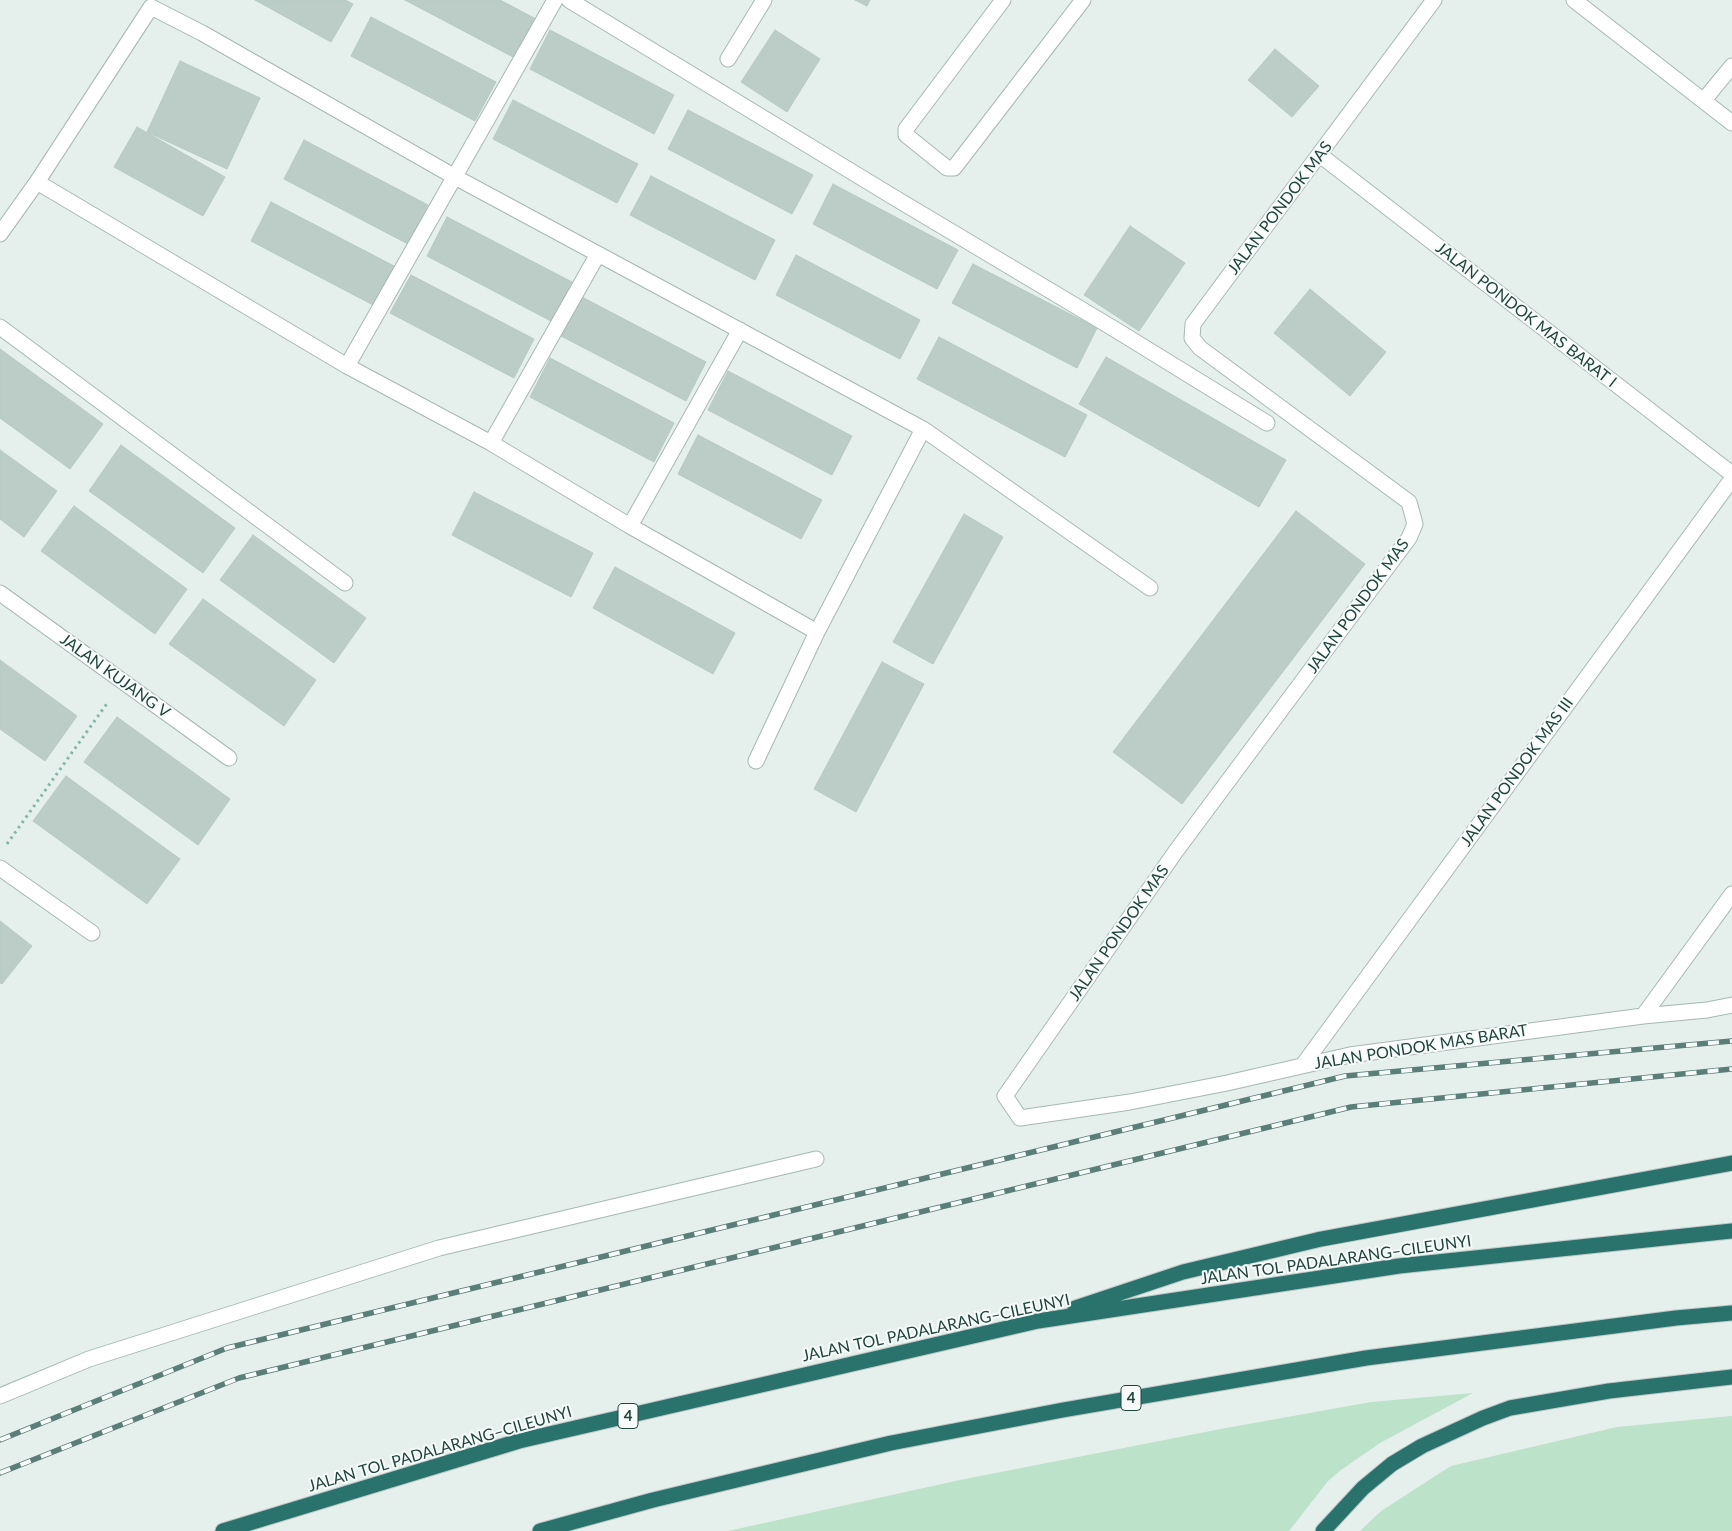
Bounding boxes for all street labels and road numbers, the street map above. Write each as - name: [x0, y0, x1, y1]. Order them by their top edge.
- street label: JALAN PONDOK MAS: [1224, 138, 1336, 278]
- street label: JALAN PONDOK MAS BARAT I: [1432, 238, 1620, 392]
- street label: JALAN PONDOK MAS: [1303, 535, 1413, 677]
- street label: JALAN KUJANG V: [56, 630, 174, 722]
- street label: JALAN PONDOK MAS III: [1457, 694, 1577, 850]
- street label: JALAN PONDOK MAS: [1065, 861, 1173, 1005]
- street label: JALAN PONDOK MAS BARAT: [1313, 1021, 1529, 1073]
- street label: JALAN TOL PADALARANG–CILEUNYI: [1199, 1231, 1473, 1289]
- street label: JALAN TOL PADALARANG–CILEUNYI: [800, 1290, 1072, 1366]
- road number: 4: [1121, 1386, 1141, 1410]
- street label: JALAN TOL PADALARANG–CILEUNYI: [306, 1402, 574, 1496]
- road number: 4: [618, 1404, 638, 1428]

